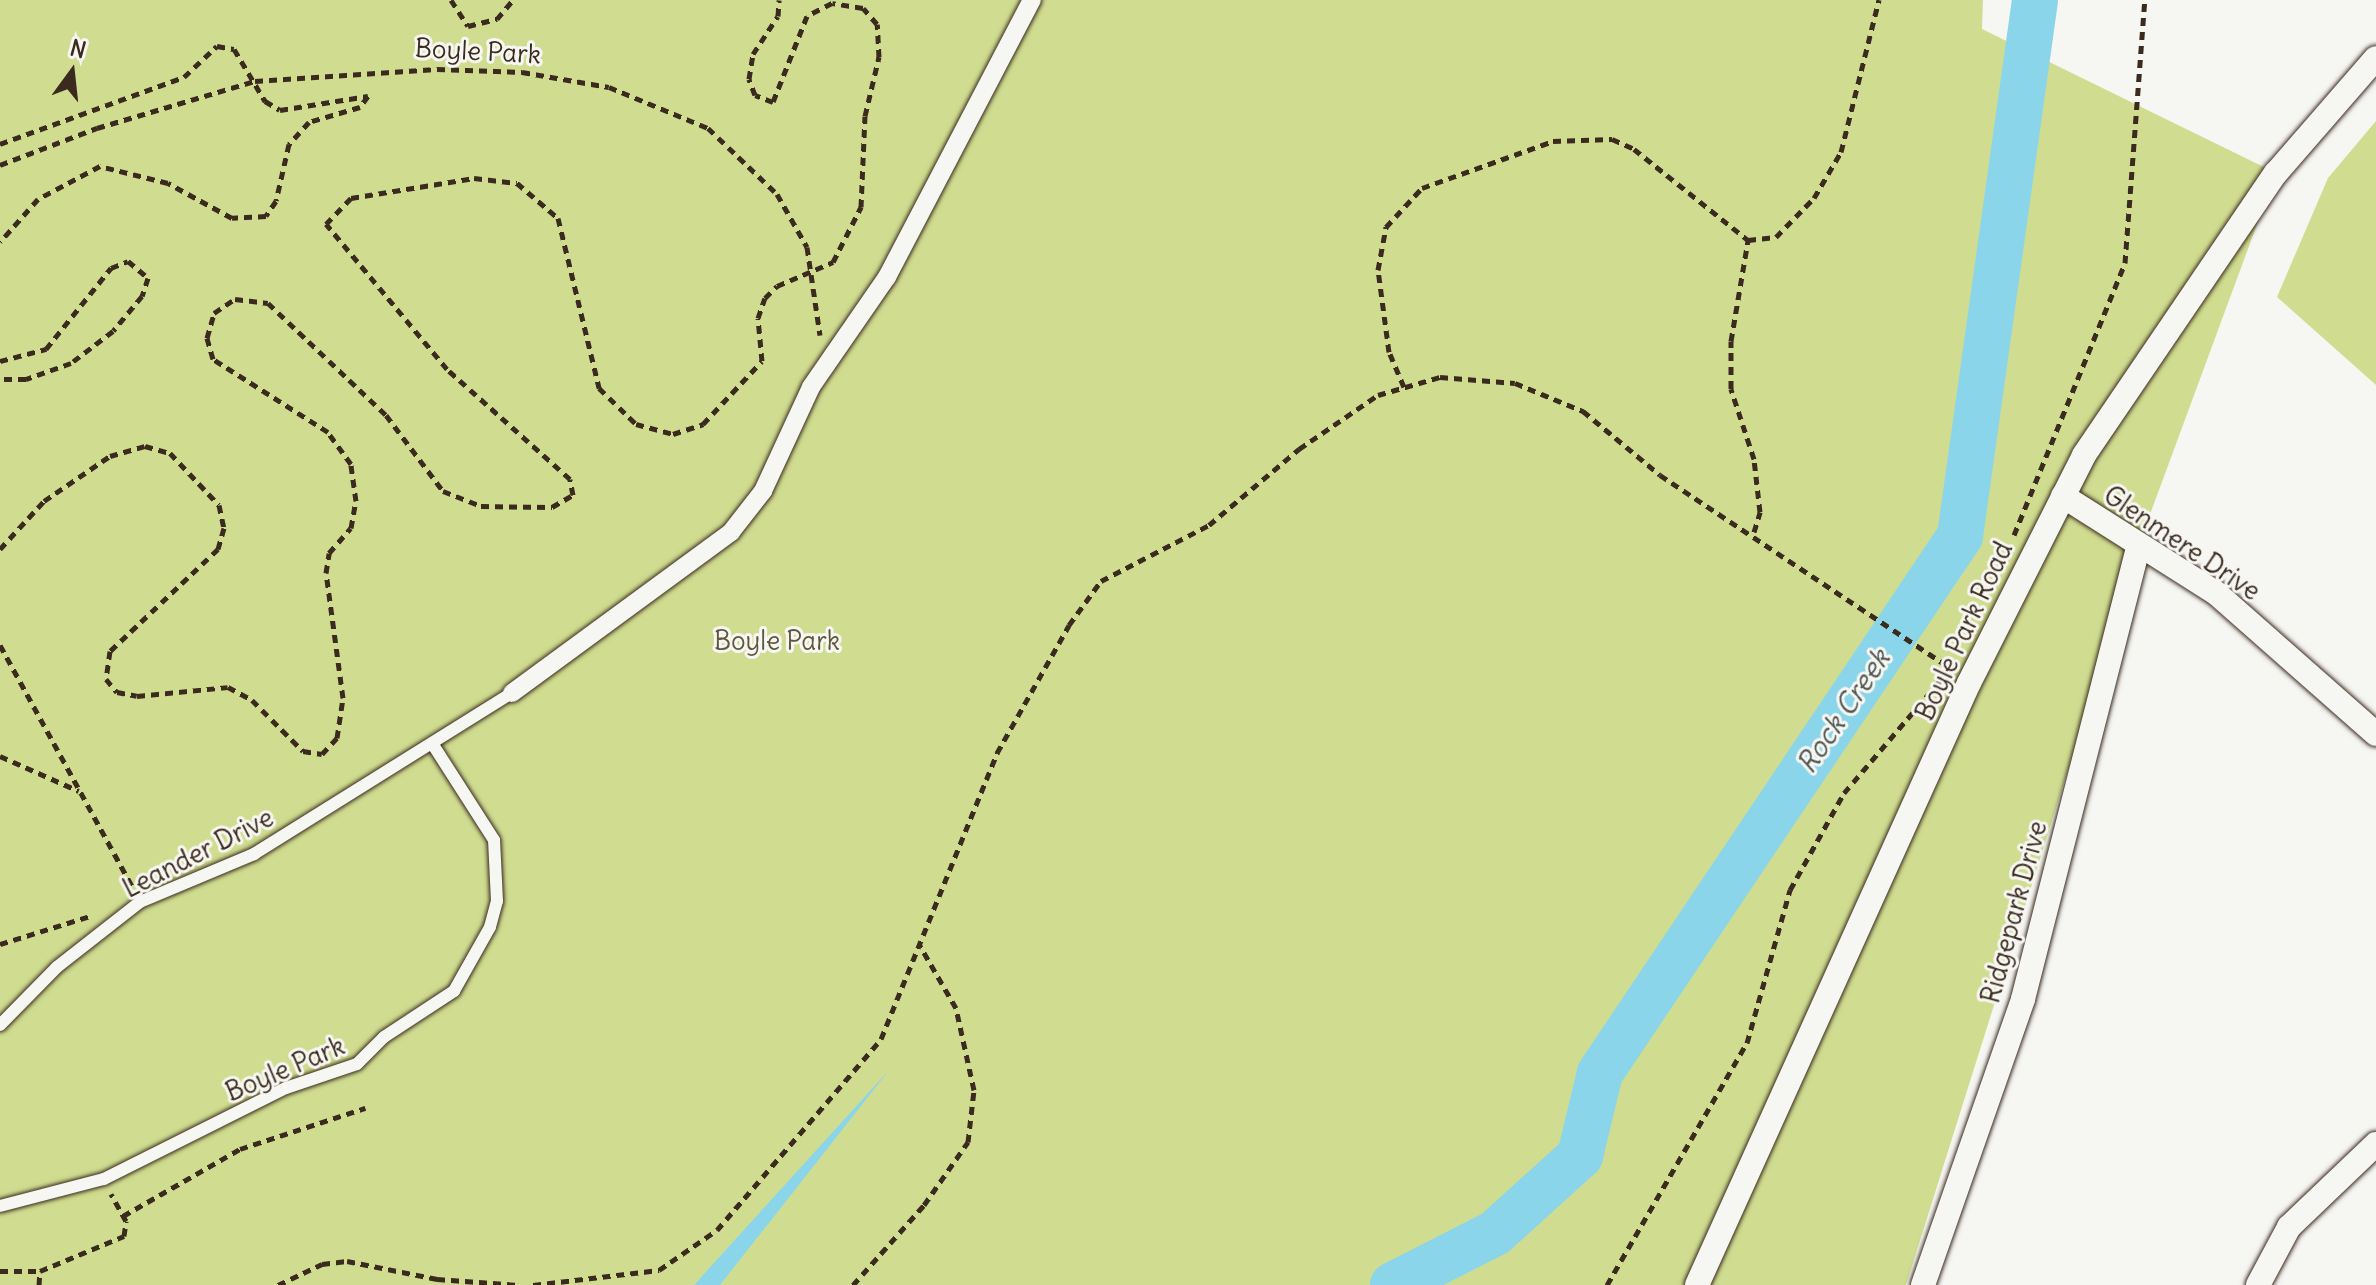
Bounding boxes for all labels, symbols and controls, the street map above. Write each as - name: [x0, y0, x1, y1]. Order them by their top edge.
- north arrow: [32, 32, 112, 112]
- street label: Boyle Park: [414, 32, 542, 70]
- text: N: [67, 33, 89, 64]
- street label: Glenmere Drive: [2098, 479, 2266, 607]
- street label: Boyle Park Road: [1909, 537, 2019, 725]
- park label: Boyle Park: [714, 625, 840, 657]
- water label: Rock Creek: [1789, 643, 1897, 779]
- street label: Leander Drive: [118, 802, 278, 904]
- street label: Ridgepark Drive: [1975, 817, 2053, 1007]
- street label: Boyle Park: [221, 1030, 349, 1108]

